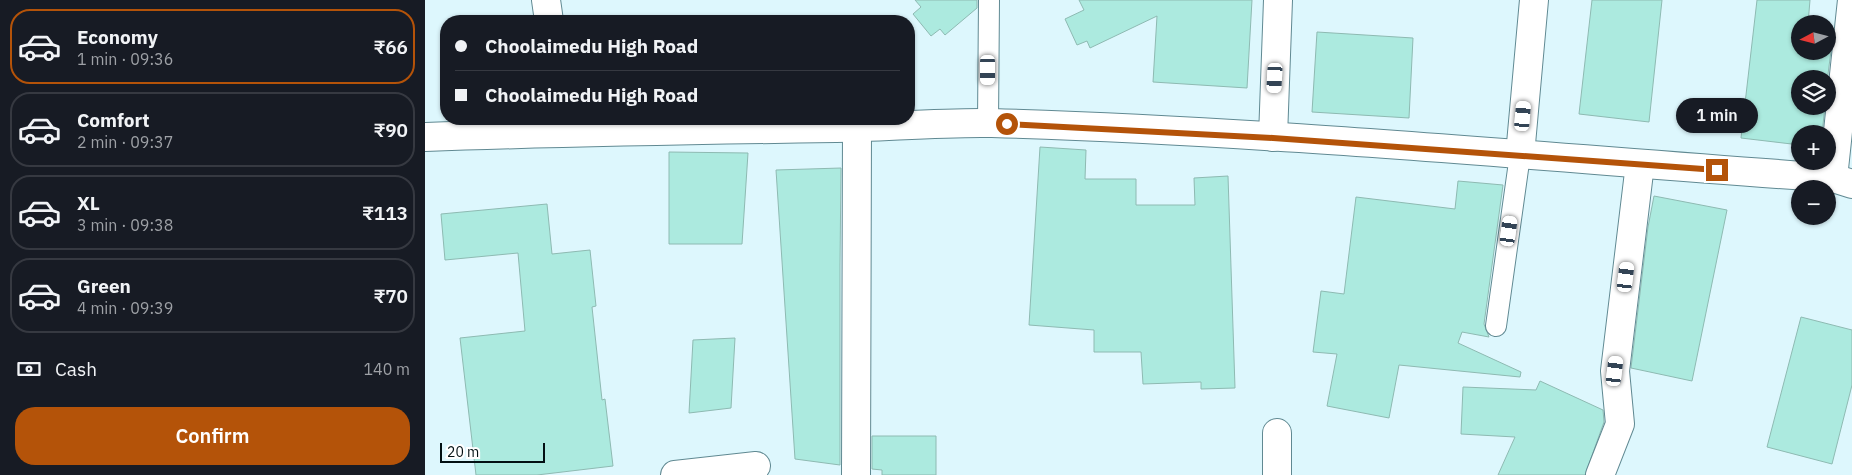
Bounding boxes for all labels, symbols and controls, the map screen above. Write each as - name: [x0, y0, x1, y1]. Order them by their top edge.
- north arrow: [1791, 15, 1836, 60]
- map controls: [1791, 15, 1836, 225]
- icon: car: [17, 24, 62, 69]
- text: Economy: [77, 25, 158, 49]
- text: Choolaimedu High Road: [485, 34, 698, 58]
- text: ₹66: [373, 35, 408, 59]
- text: 1 min · 09:36: [77, 49, 173, 69]
- car: [980, 55, 995, 85]
- car: [1266, 63, 1283, 93]
- button: layers: [1791, 70, 1836, 115]
- text: Choolaimedu High Road: [485, 83, 698, 107]
- callout: 1 min: [1676, 98, 1758, 132]
- car: [1514, 100, 1531, 132]
- text: 1 min: [1696, 105, 1738, 125]
- icon: car: [17, 107, 62, 152]
- text: Comfort: [77, 108, 150, 132]
- route start: [996, 113, 1018, 135]
- text: ₹90: [373, 118, 408, 142]
- button: +: [1791, 125, 1836, 170]
- text: 2 min · 09:37: [77, 132, 173, 152]
- route end: [1706, 159, 1728, 181]
- button: −: [1791, 180, 1836, 225]
- icon: car: [17, 190, 62, 235]
- text: XL: [77, 191, 100, 215]
- text: ₹113: [362, 201, 408, 225]
- text: 3 min · 09:38: [77, 215, 173, 235]
- car: [1499, 215, 1518, 247]
- car: [1616, 261, 1635, 293]
- icon: car: [17, 273, 62, 318]
- text: Green: [77, 274, 131, 298]
- text: ₹70: [373, 284, 408, 308]
- text: 4 min · 09:39: [77, 298, 173, 318]
- icon: cash: [15, 355, 43, 383]
- car: [1605, 355, 1624, 387]
- text: Cash: [55, 357, 97, 381]
- text: 140 m: [363, 359, 410, 379]
- button: Confirm: [15, 407, 410, 465]
- scale bar: [440, 440, 545, 463]
- text: 20 m: [447, 443, 479, 461]

